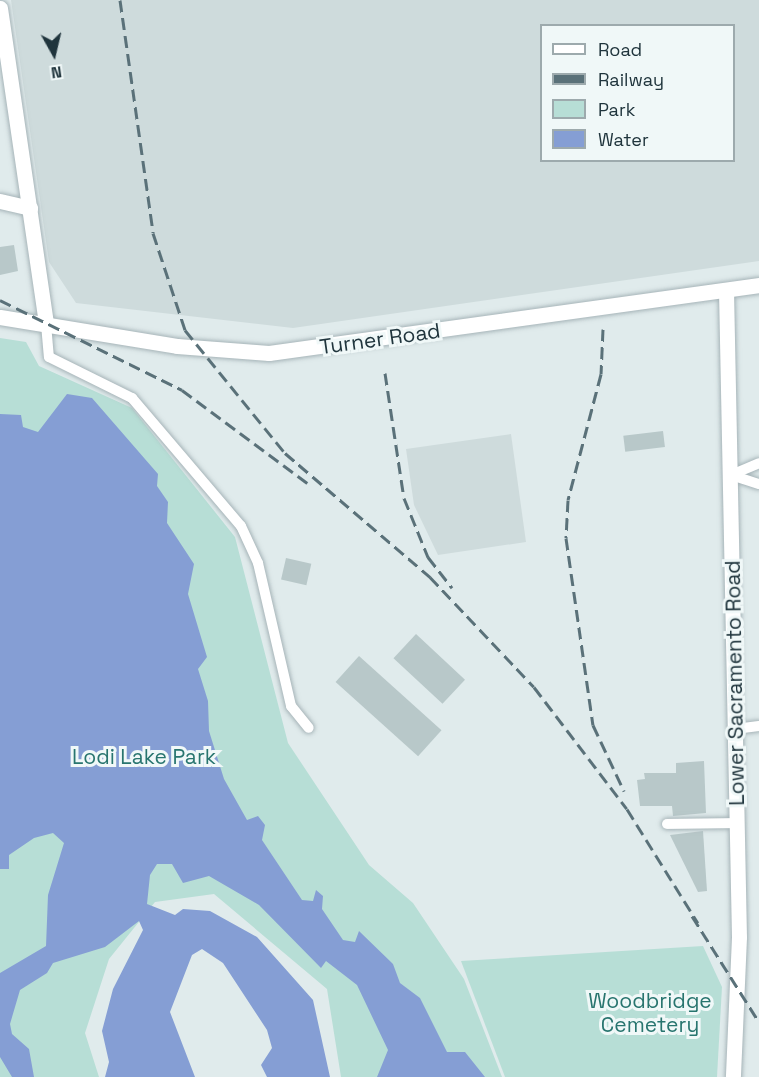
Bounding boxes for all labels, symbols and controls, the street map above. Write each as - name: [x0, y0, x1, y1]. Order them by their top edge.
- north arrow: [24, 24, 84, 84]
- legend: [540, 24, 735, 162]
- text: Road: [598, 38, 642, 61]
- text: N: [50, 61, 63, 83]
- text: Railway: [598, 68, 664, 91]
- text: Park: [598, 98, 635, 121]
- text: Water: [598, 128, 649, 151]
- street label: Turner Road: [318, 318, 442, 360]
- street label: Lower Sacramento Road: [720, 560, 750, 806]
- park label: Lodi Lake Park: [72, 744, 216, 770]
- park label: Woodbridge Cemetery: [588, 988, 712, 1038]

